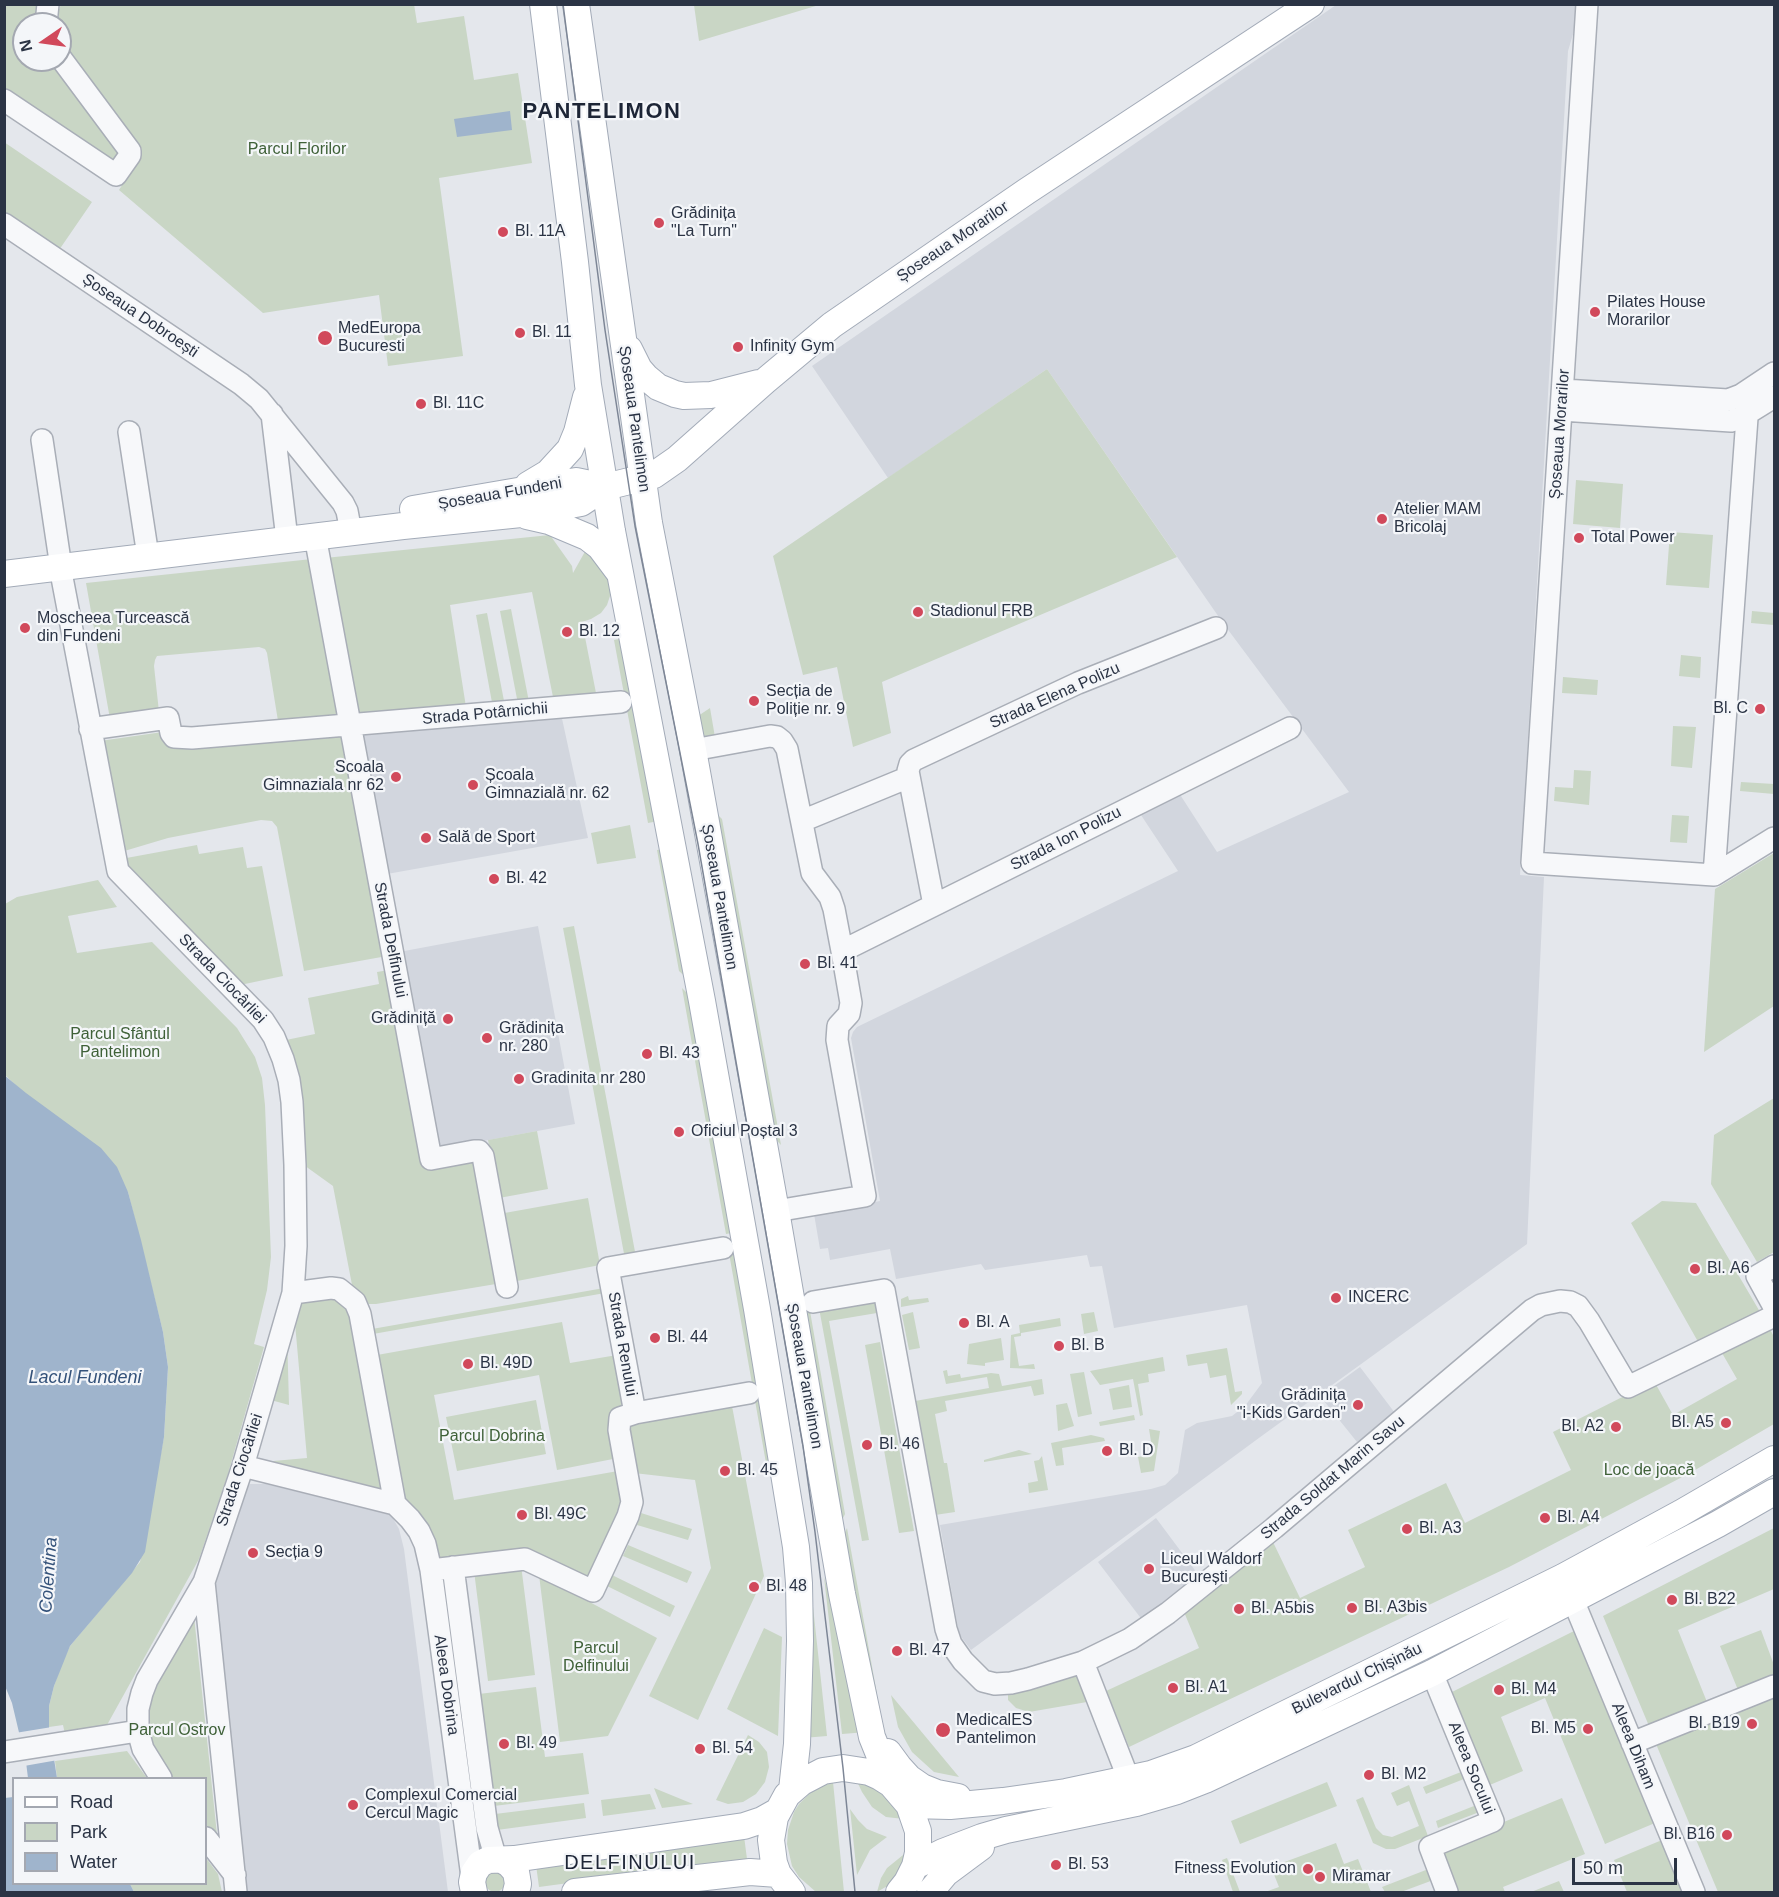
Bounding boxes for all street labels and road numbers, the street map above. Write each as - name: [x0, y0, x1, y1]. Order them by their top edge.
- street label: Șoseaua Morarilor: [893, 197, 1013, 287]
- street label: Șoseaua Dobroești: [78, 270, 202, 362]
- street label: Șoseaua Pantelimon: [614, 345, 654, 493]
- street label: Șoseaua Morarilor: [1546, 368, 1574, 500]
- street label: Șoseaua Fundeni: [437, 474, 563, 514]
- street label: Strada Elena Polizu: [987, 659, 1123, 733]
- street label: Strada Potârnichii: [421, 699, 549, 729]
- street label: Strada Ion Polizu: [1007, 803, 1125, 875]
- street label: Șoseaua Pantelimon: [697, 823, 741, 971]
- street label: Strada Delfinului: [369, 881, 411, 999]
- street label: Strada Ciocârliei: [174, 930, 270, 1028]
- street label: Strada Renului: [603, 1290, 641, 1398]
- street label: Șoseaua Pantelimon: [782, 1302, 826, 1450]
- street label: Strada Ciocârliei: [213, 1411, 267, 1529]
- street label: Strada Soldat Marin Savu: [1257, 1412, 1409, 1544]
- street label: Aleea Dobrina: [429, 1633, 463, 1737]
- street label: Bulevardul Chișinău: [1289, 1639, 1425, 1719]
- street label: Aleea Diham: [1607, 1700, 1659, 1792]
- street label: Aleea Socului: [1444, 1719, 1498, 1817]

